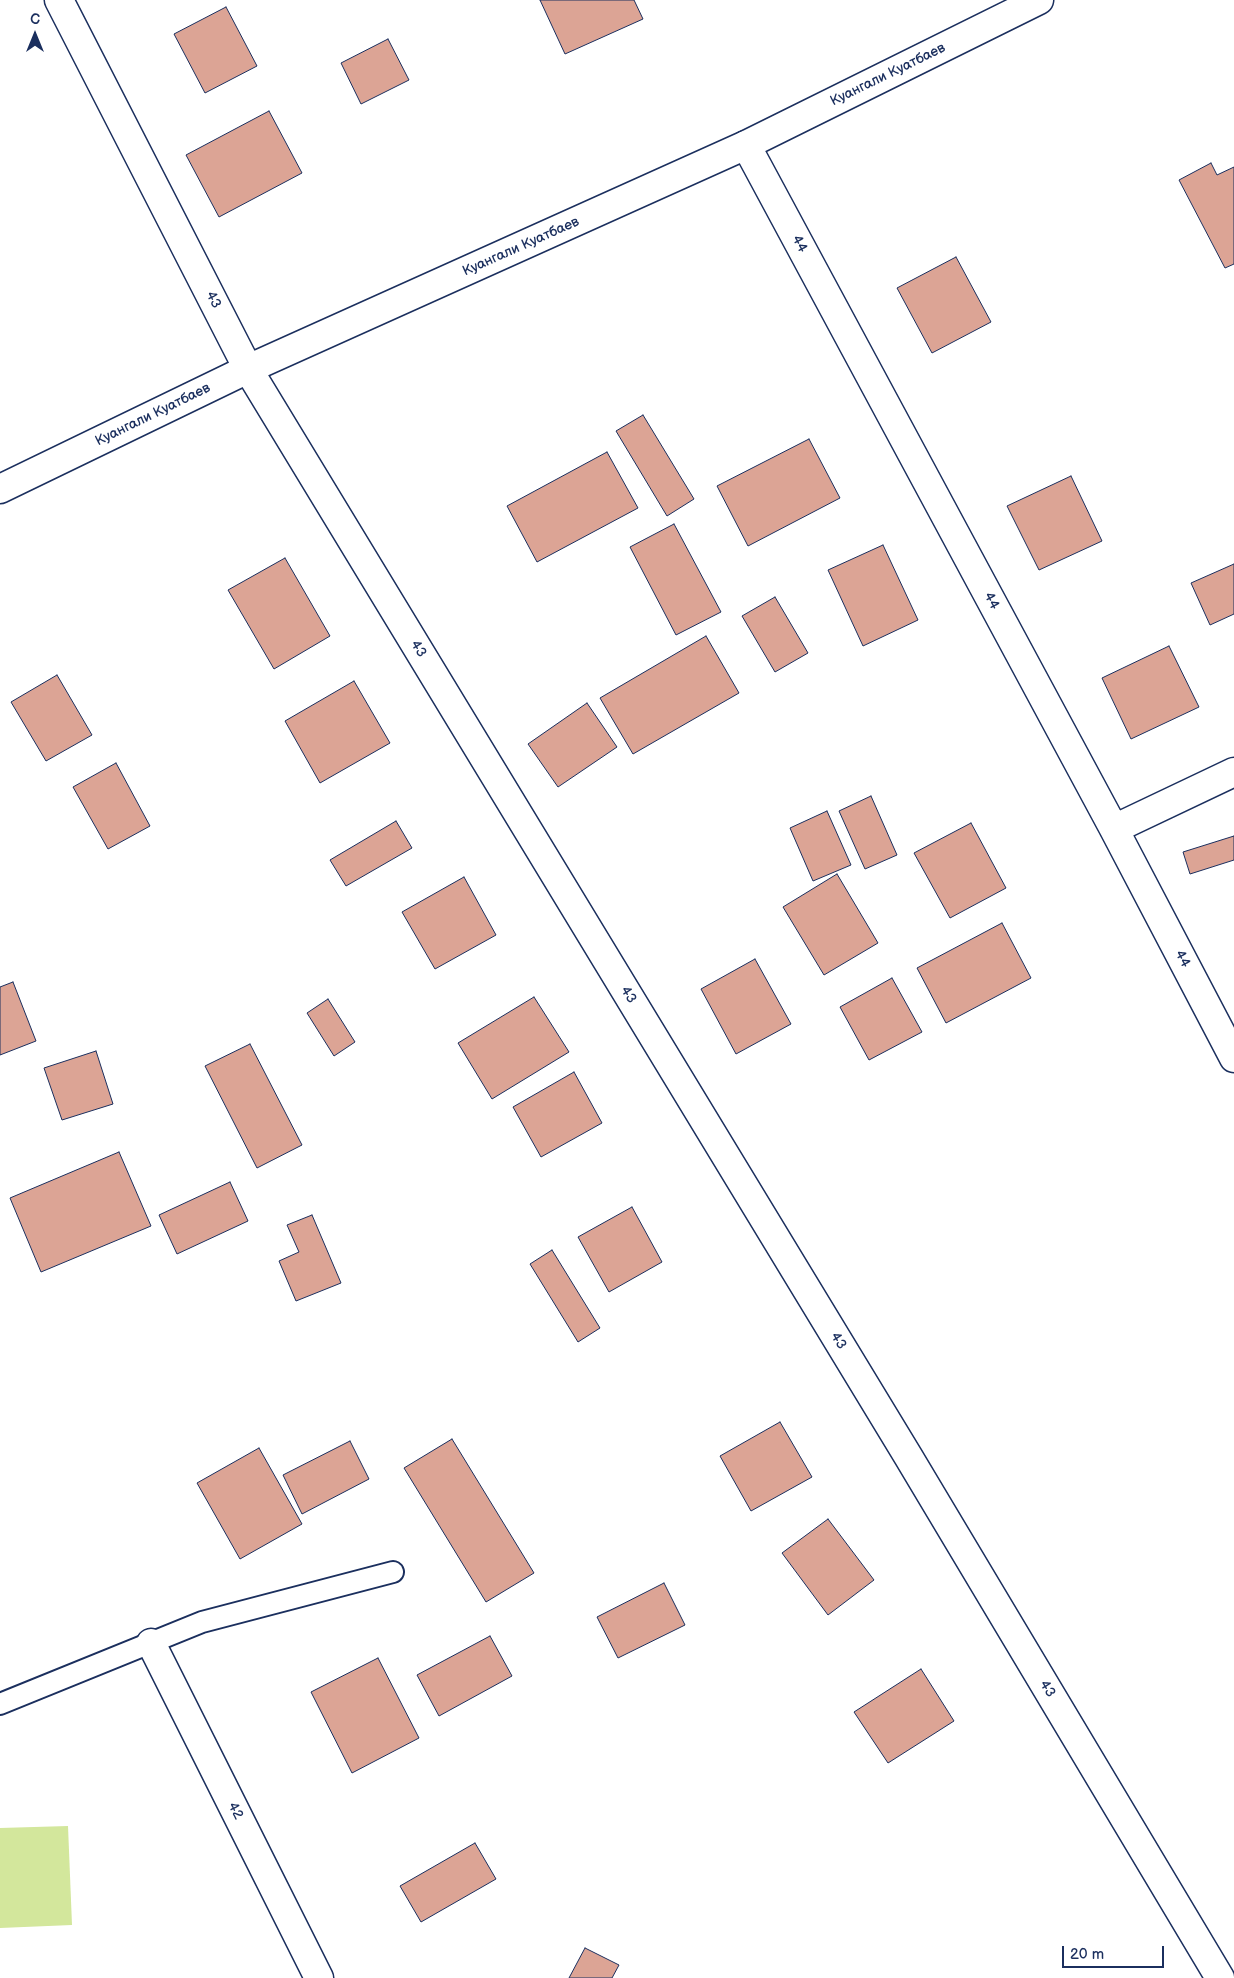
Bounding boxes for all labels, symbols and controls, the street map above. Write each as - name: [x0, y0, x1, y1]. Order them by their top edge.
- north arrow: [10, 10, 60, 60]
- text: С: [30, 11, 40, 28]
- street label: Куангали Куатбаев: [828, 40, 948, 110]
- street label: Куангали Куатбаев: [460, 214, 582, 280]
- street label: 44: [788, 233, 810, 255]
- street label: 43: [202, 289, 224, 311]
- street label: Куангали Куатбаев: [93, 380, 213, 450]
- street label: 44: [980, 590, 1002, 612]
- street label: 43: [406, 637, 430, 661]
- street label: 44: [1171, 948, 1193, 970]
- street label: 43: [616, 983, 640, 1007]
- street label: 43: [826, 1329, 850, 1353]
- street label: 43: [1035, 1677, 1059, 1701]
- street label: 42: [224, 1800, 246, 1822]
- scale bar: [1064, 1936, 1166, 1968]
- text: 20 m: [1070, 1945, 1104, 1964]

